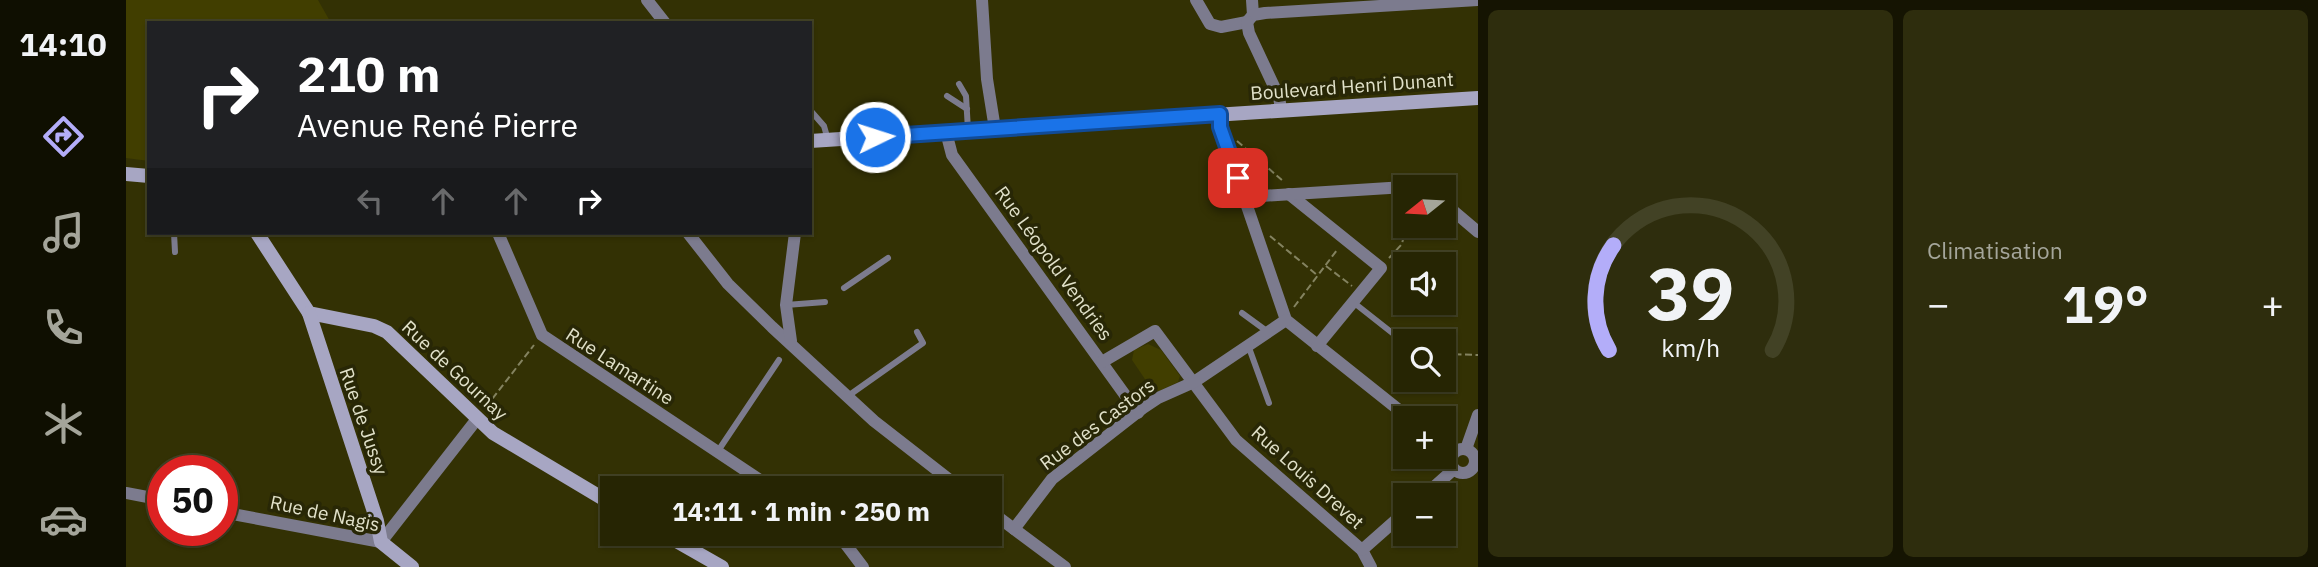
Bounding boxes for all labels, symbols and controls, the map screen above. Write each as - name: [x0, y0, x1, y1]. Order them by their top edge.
- text: 14:10: [19, 23, 107, 65]
- text: 210 m: [297, 42, 441, 105]
- icon: right: [182, 49, 273, 140]
- street label: Boulevard Henri Dunant: [1250, 67, 1454, 105]
- position arrow: [838, 100, 912, 174]
- text: Avenue René Pierre: [297, 104, 578, 146]
- icon: directions: [39, 112, 88, 161]
- pin: [1208, 148, 1268, 208]
- icon: arrive: [1219, 159, 1257, 197]
- north arrow: [1393, 175, 1456, 238]
- map controls: [1393, 175, 1456, 546]
- street label: Rue Léopold Vendries: [990, 181, 1118, 345]
- icon: left: [351, 182, 389, 220]
- icon: ahead: [424, 182, 462, 220]
- icon: ahead: [497, 182, 535, 220]
- icon: right: [570, 182, 608, 220]
- icon: music: [39, 208, 88, 257]
- text: Climatisation: [1927, 235, 2063, 265]
- text: 39: [1647, 245, 1734, 340]
- button: sound: [1393, 252, 1456, 315]
- text: 19°: [2062, 270, 2149, 337]
- text: −: [1927, 279, 1950, 328]
- text: +: [2261, 279, 2284, 328]
- icon: phone: [39, 303, 88, 352]
- street label: Rue de Gournay: [397, 315, 513, 425]
- street label: Rue Lamartine: [561, 322, 679, 410]
- button: search: [1393, 329, 1456, 392]
- text: km/h: [1661, 330, 1720, 363]
- street label: Rue de Jussy: [334, 364, 394, 478]
- street label: Rue des Castors: [1035, 373, 1159, 475]
- icon: climate: [39, 399, 88, 448]
- button: +: [1393, 406, 1456, 469]
- street label: Rue Louis Drevet: [1247, 420, 1369, 534]
- speed limit sign: 50: [147, 455, 238, 546]
- button: −: [1393, 483, 1456, 546]
- street label: Rue de Nagis: [268, 490, 382, 536]
- text: 14:11 · 1 min · 250 m: [672, 494, 930, 528]
- icon: car: [39, 495, 88, 544]

